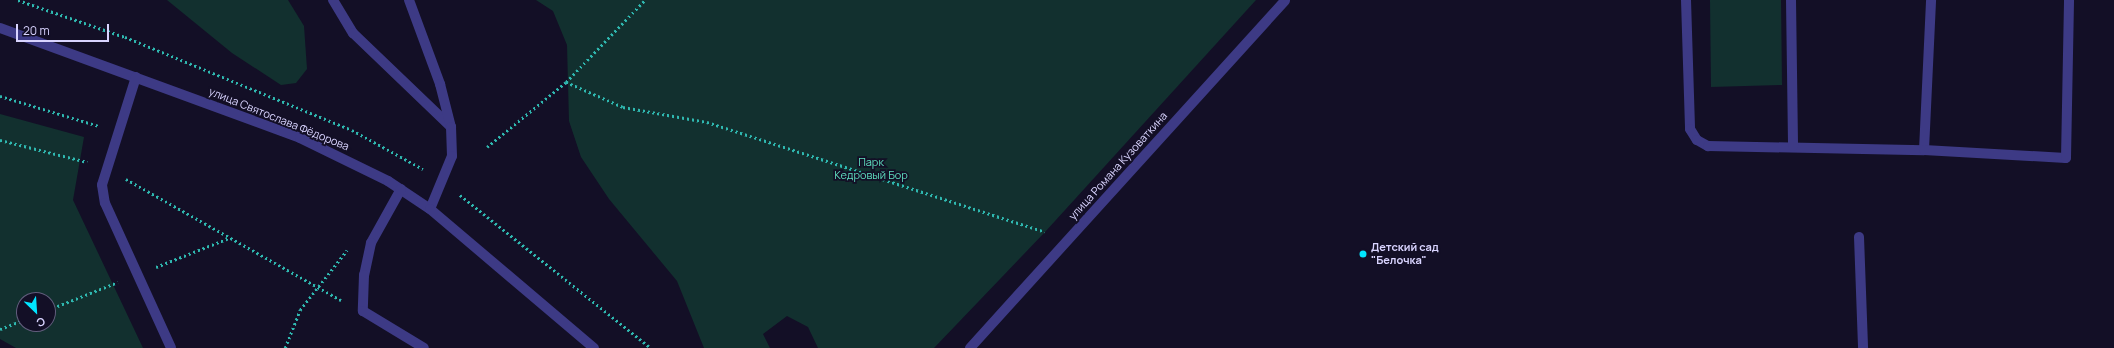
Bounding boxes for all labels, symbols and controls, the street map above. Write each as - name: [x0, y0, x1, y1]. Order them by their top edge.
- scale bar: [18, 16, 111, 42]
- text: 20 m: [23, 22, 50, 39]
- street label: улица Святослава Фёдорова: [207, 85, 351, 153]
- street label: улица Романа Кузоваткина: [1066, 109, 1170, 223]
- park label: Парк Кедровый Бор: [834, 156, 908, 182]
- place label: Детский сад "Белочка": [1371, 241, 1439, 267]
- marker: Детский сад "Белочка": [1358, 249, 1368, 259]
- north arrow: [16, 292, 56, 332]
- text: С: [34, 314, 48, 331]

